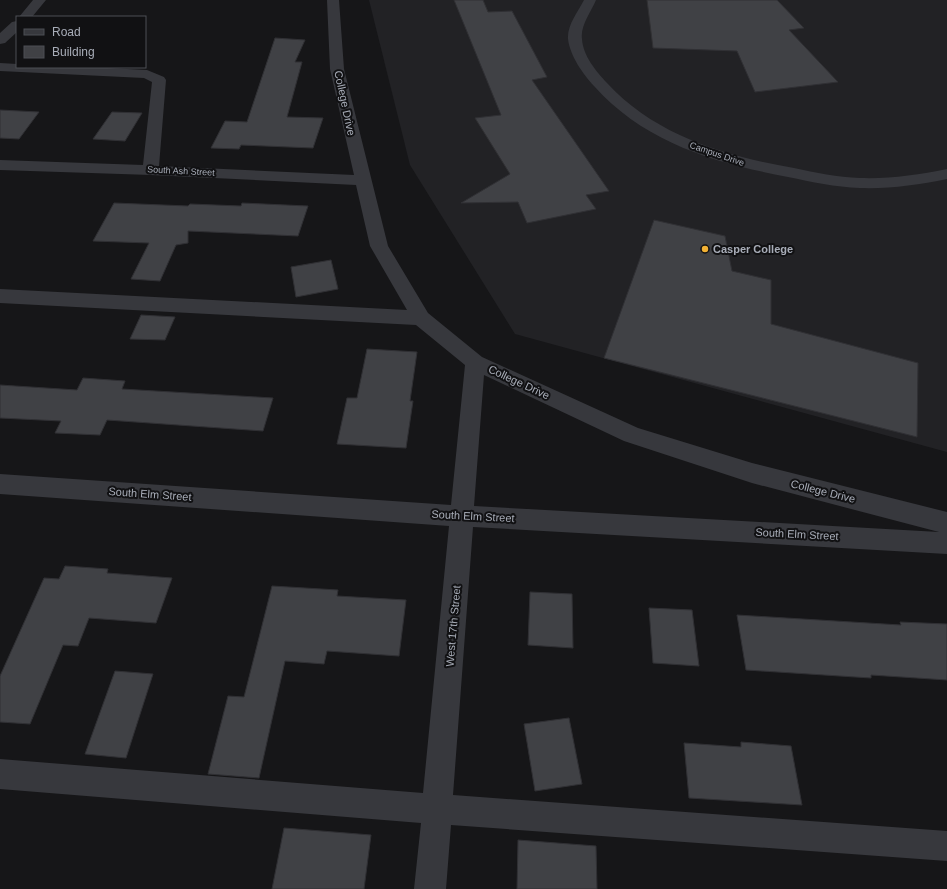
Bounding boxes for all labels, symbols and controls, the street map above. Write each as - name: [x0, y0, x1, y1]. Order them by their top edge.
- legend: [16, 16, 146, 68]
- text: Road: [52, 25, 81, 39]
- text: Building: [52, 45, 95, 59]
- street label: College Drive: [332, 69, 358, 137]
- street label: Campus Drive: [688, 140, 746, 168]
- street label: South Ash Street: [147, 164, 215, 178]
- place label: Casper College: [713, 243, 793, 255]
- marker: Casper College: [700, 244, 710, 254]
- street label: College Drive: [487, 363, 551, 401]
- street label: College Drive: [790, 477, 856, 505]
- street label: South Elm Street: [108, 485, 192, 503]
- street label: South Elm Street: [431, 508, 515, 524]
- street label: South Elm Street: [755, 526, 839, 542]
- street label: West 17th Street: [443, 585, 463, 667]

